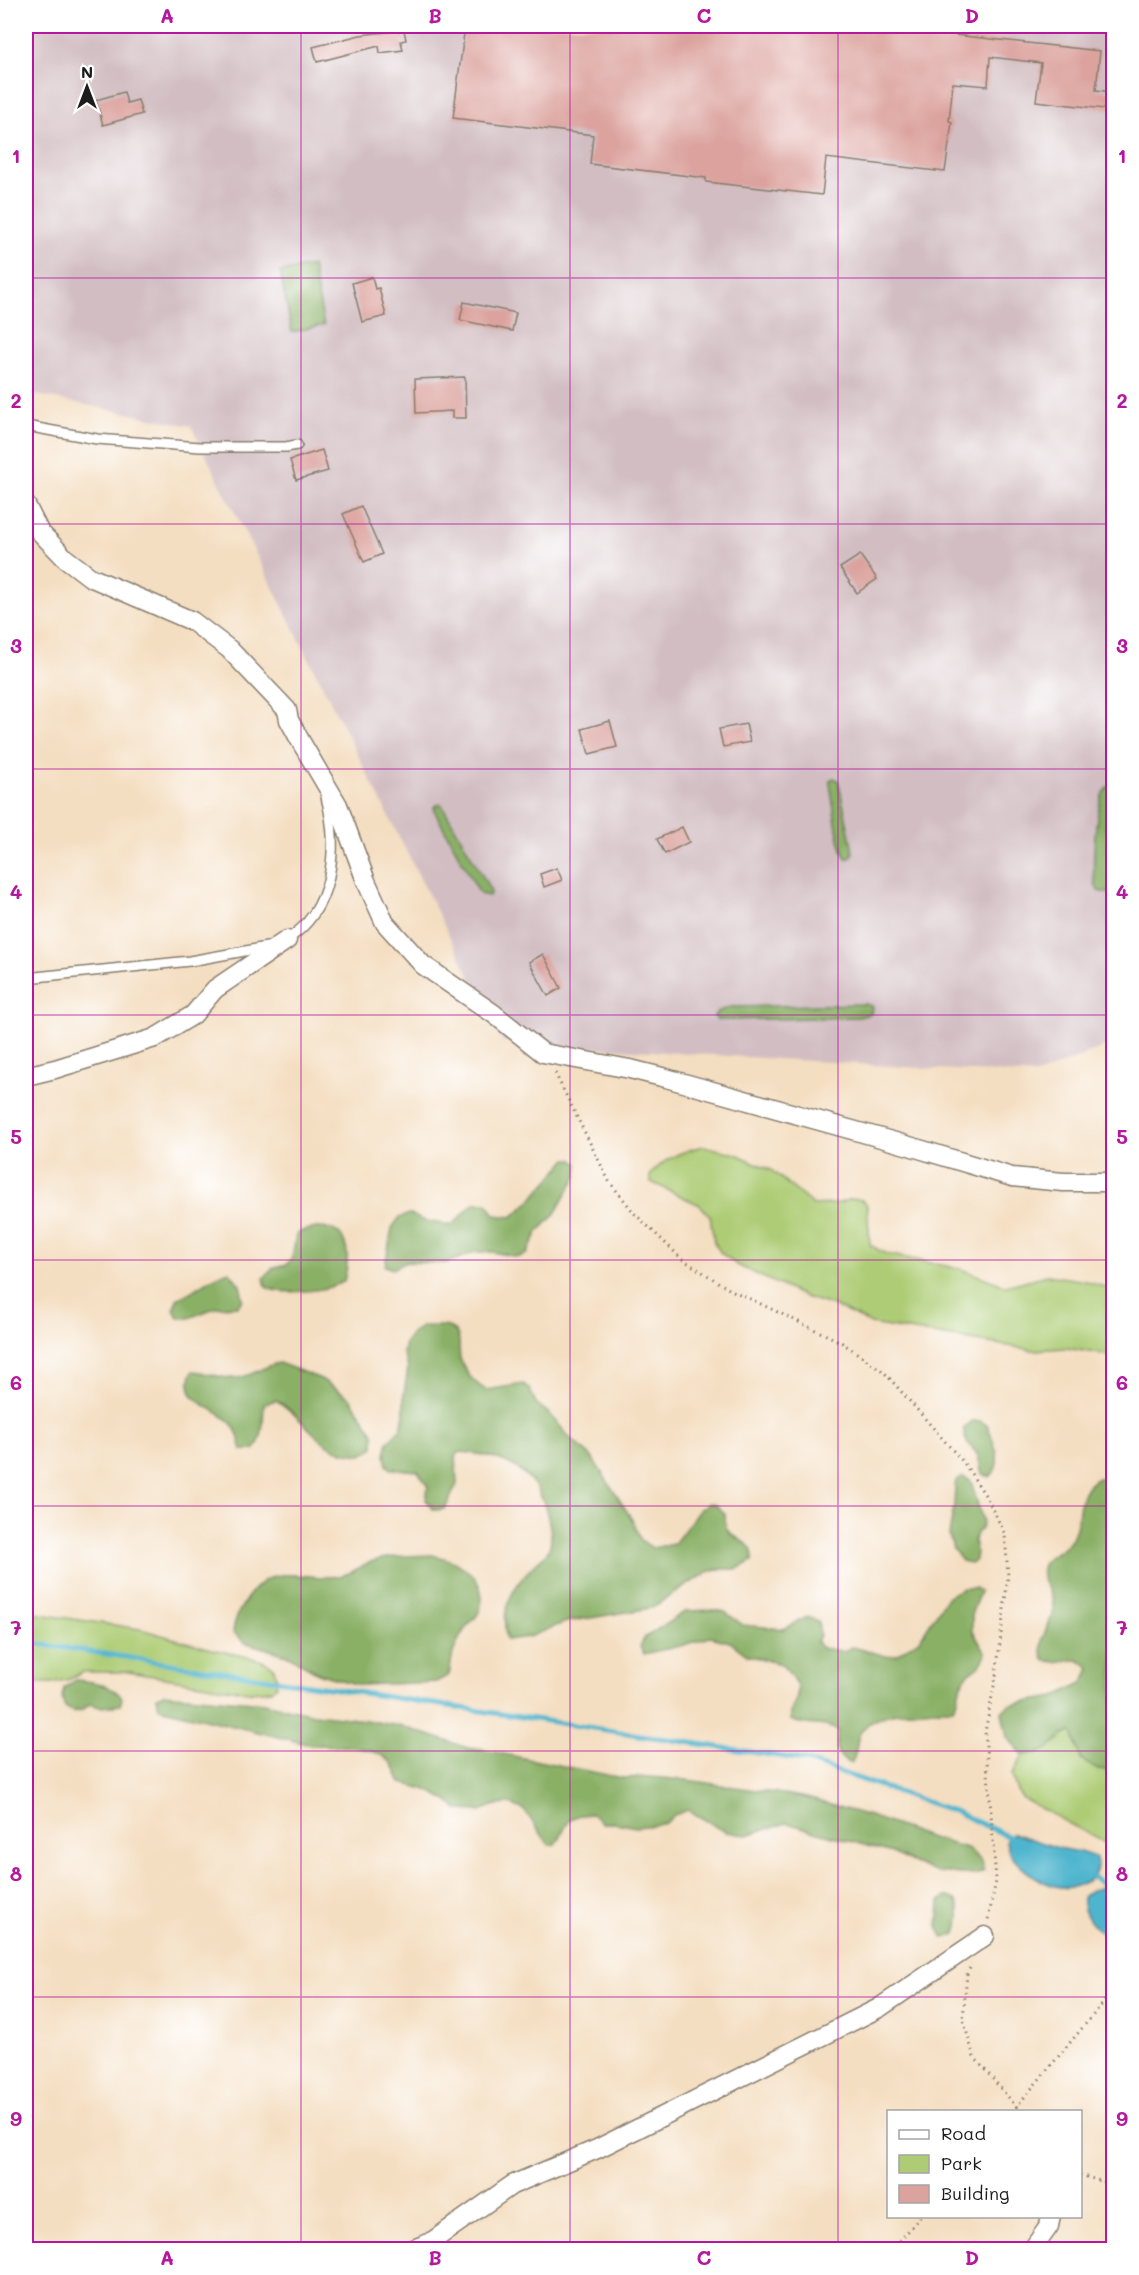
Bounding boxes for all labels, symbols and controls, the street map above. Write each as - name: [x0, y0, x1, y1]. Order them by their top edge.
- text: A: [160, 2, 174, 28]
- text: B: [428, 2, 442, 28]
- text: C: [697, 2, 712, 28]
- text: D: [965, 2, 979, 28]
- north arrow: [57, 57, 117, 117]
- text: N: [81, 61, 93, 82]
- text: 1: [12, 142, 20, 168]
- text: 1: [1118, 142, 1126, 168]
- text: 2: [10, 387, 22, 413]
- text: 2: [1116, 387, 1128, 413]
- text: 3: [10, 632, 22, 658]
- text: 3: [1116, 632, 1128, 658]
- text: 4: [10, 878, 23, 904]
- text: 4: [1116, 878, 1129, 904]
- text: 5: [10, 1123, 22, 1149]
- text: 5: [1116, 1123, 1128, 1149]
- text: 6: [10, 1369, 22, 1395]
- text: 6: [1116, 1369, 1128, 1395]
- text: 7: [10, 1614, 22, 1640]
- text: 7: [1116, 1614, 1128, 1640]
- text: 8: [10, 1860, 22, 1886]
- text: 8: [1116, 1860, 1128, 1886]
- text: 9: [10, 2105, 22, 2131]
- text: 9: [1116, 2105, 1128, 2131]
- legend: [887, 2110, 1082, 2218]
- text: Road: [941, 2121, 986, 2145]
- text: Park: [941, 2151, 982, 2175]
- text: Building: [941, 2181, 1009, 2205]
- text: A: [160, 2244, 174, 2270]
- text: B: [428, 2244, 442, 2270]
- text: C: [697, 2244, 712, 2270]
- text: D: [965, 2244, 979, 2270]

